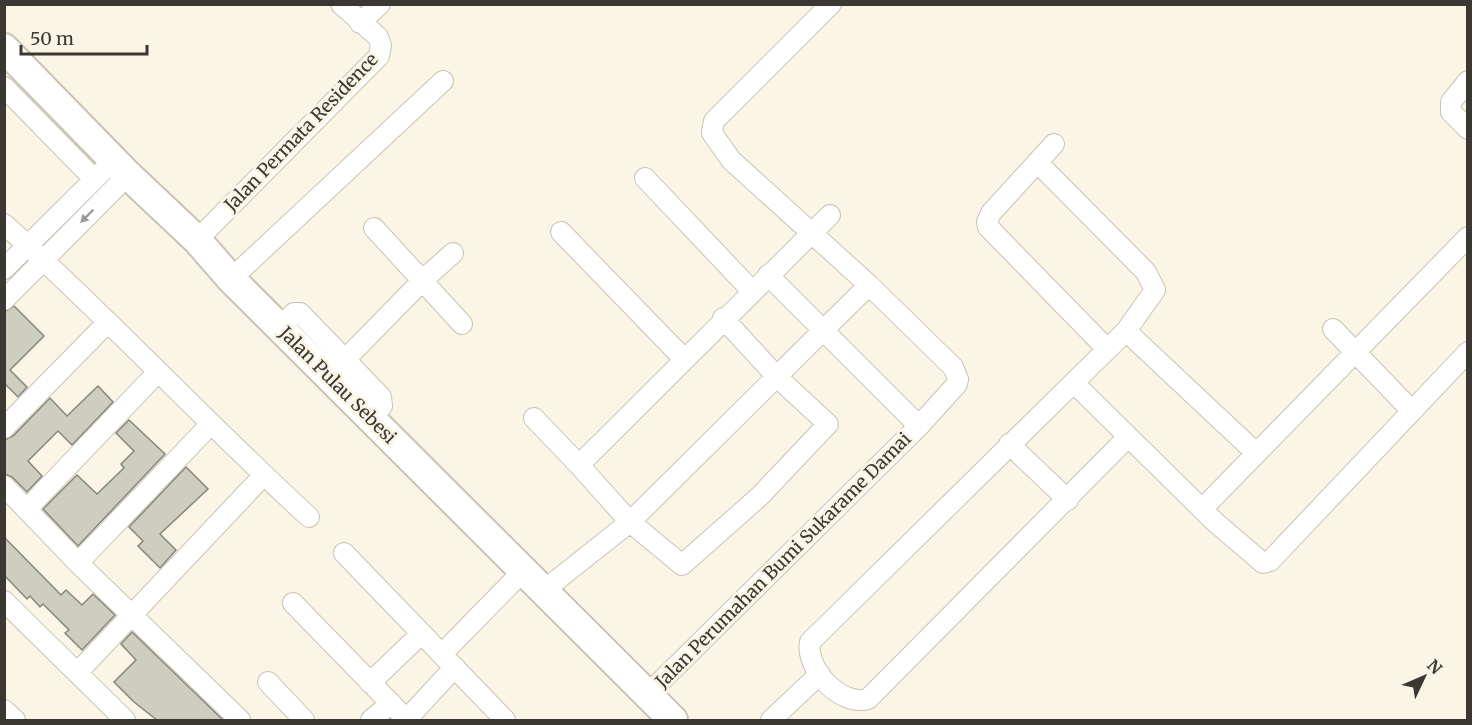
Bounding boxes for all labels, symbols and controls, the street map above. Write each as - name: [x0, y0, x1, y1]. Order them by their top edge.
- scale bar: [21, 18, 147, 56]
- text: 50 m: [30, 27, 74, 50]
- street label: Jalan Permata Residence: [219, 48, 383, 217]
- one-way arrow: [81, 209, 95, 223]
- street label: Jalan Pulau Sebesi: [274, 321, 402, 449]
- street label: Jalan Perumahan Bumi Sukarame Damai: [650, 427, 916, 693]
- north arrow: [1394, 647, 1454, 707]
- text: N: [1423, 655, 1447, 678]

